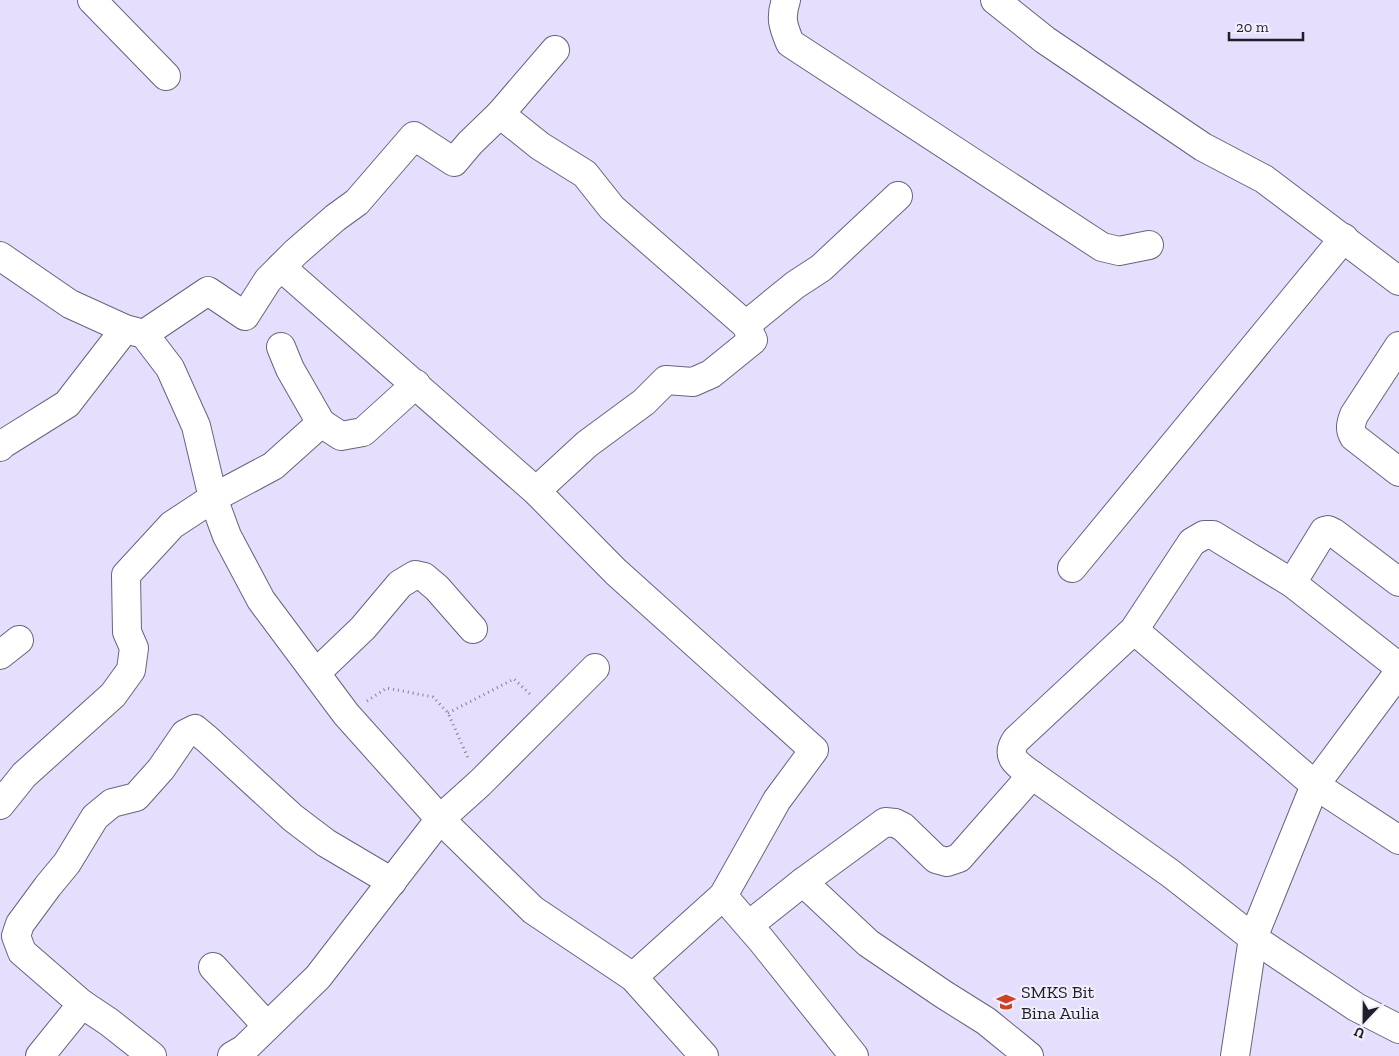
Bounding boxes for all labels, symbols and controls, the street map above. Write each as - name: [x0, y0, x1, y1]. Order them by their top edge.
- scale bar: [1229, 10, 1303, 42]
- text: 20 m: [1236, 18, 1269, 36]
- place label: SMKS Bit Bina Aulia: [1021, 981, 1100, 1024]
- school or university icon: SMKS Bit Bina Aulia: [995, 991, 1017, 1013]
- north arrow: [1339, 996, 1389, 1046]
- text: U: [1351, 1023, 1367, 1042]

